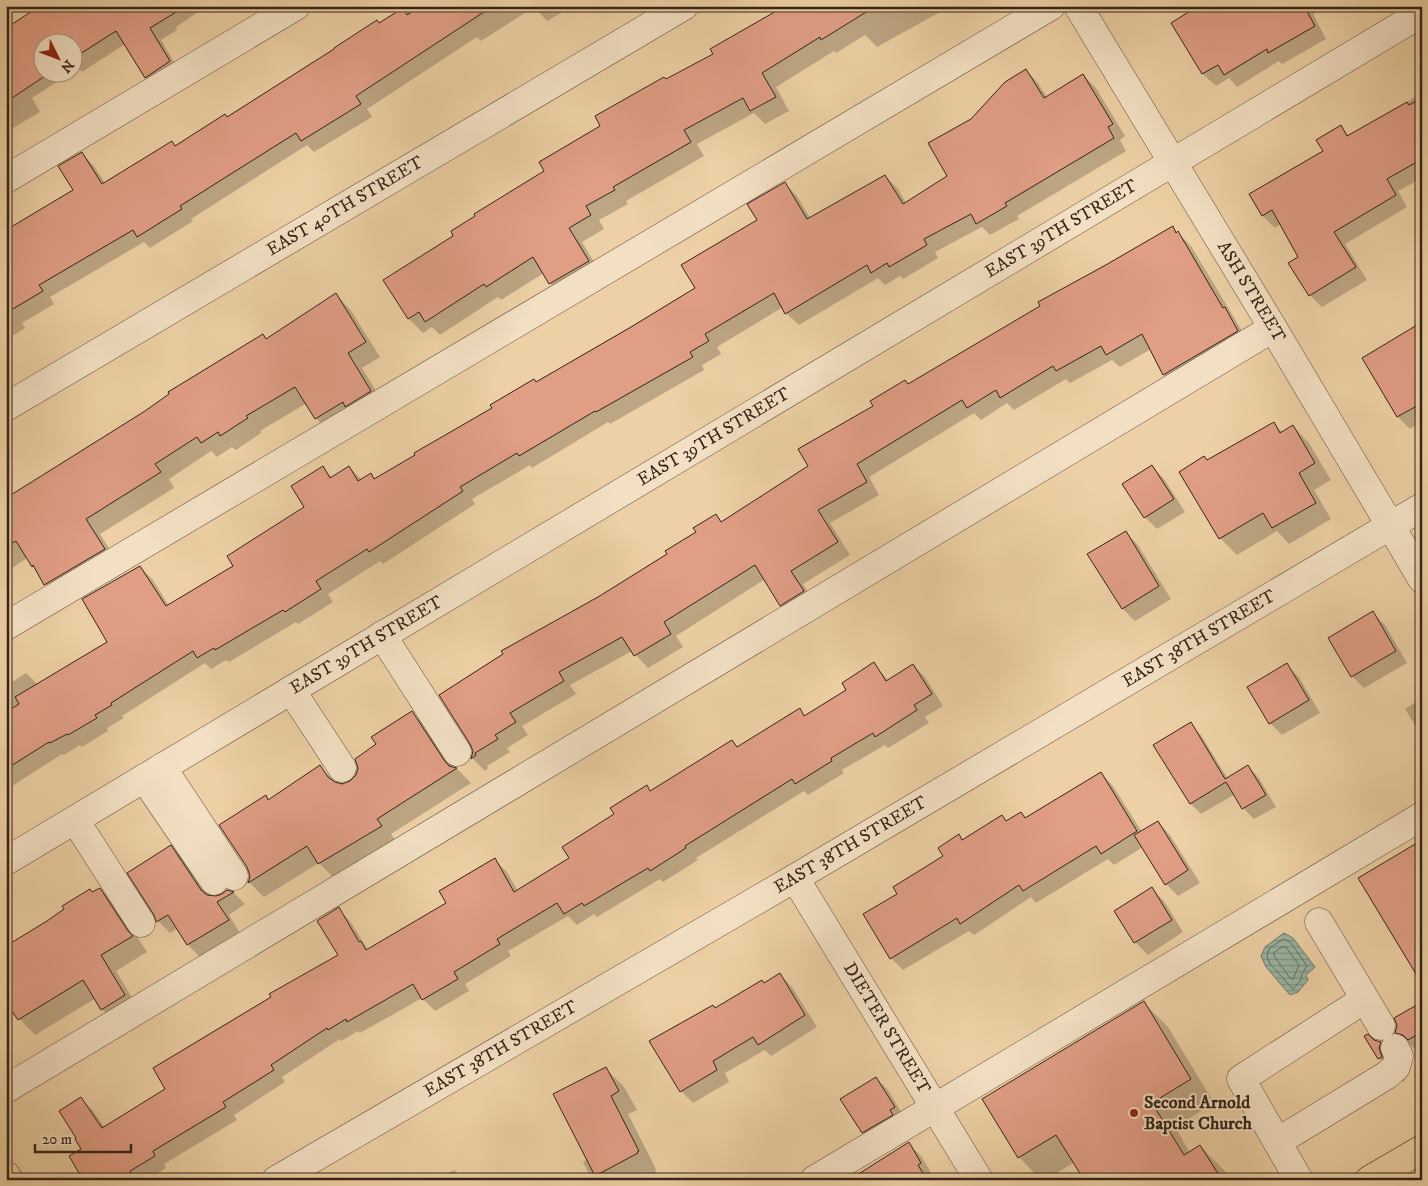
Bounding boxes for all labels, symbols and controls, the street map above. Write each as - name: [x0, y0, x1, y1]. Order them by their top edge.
- north arrow: [32, 32, 82, 82]
- text: N: [56, 56, 77, 77]
- street label: EAST 40TH STREET: [263, 151, 428, 261]
- street label: EAST 39TH STREET: [981, 175, 1142, 283]
- street label: ASH STREET: [1212, 237, 1290, 346]
- street label: EAST 39TH STREET: [634, 383, 794, 491]
- street label: EAST 38TH STREET: [1119, 585, 1280, 693]
- street label: EAST 39TH STREET: [286, 591, 447, 699]
- street label: EAST 38TH STREET: [770, 791, 931, 899]
- street label: DIETER STREET: [838, 959, 935, 1098]
- street label: EAST 38TH STREET: [420, 996, 582, 1102]
- place label: Second Arnold Baptist Church: [1144, 1092, 1252, 1135]
- marker: Second Arnold Baptist Church: [1128, 1107, 1140, 1119]
- scale bar: [35, 1121, 131, 1153]
- text: 20 m: [42, 1130, 72, 1149]

